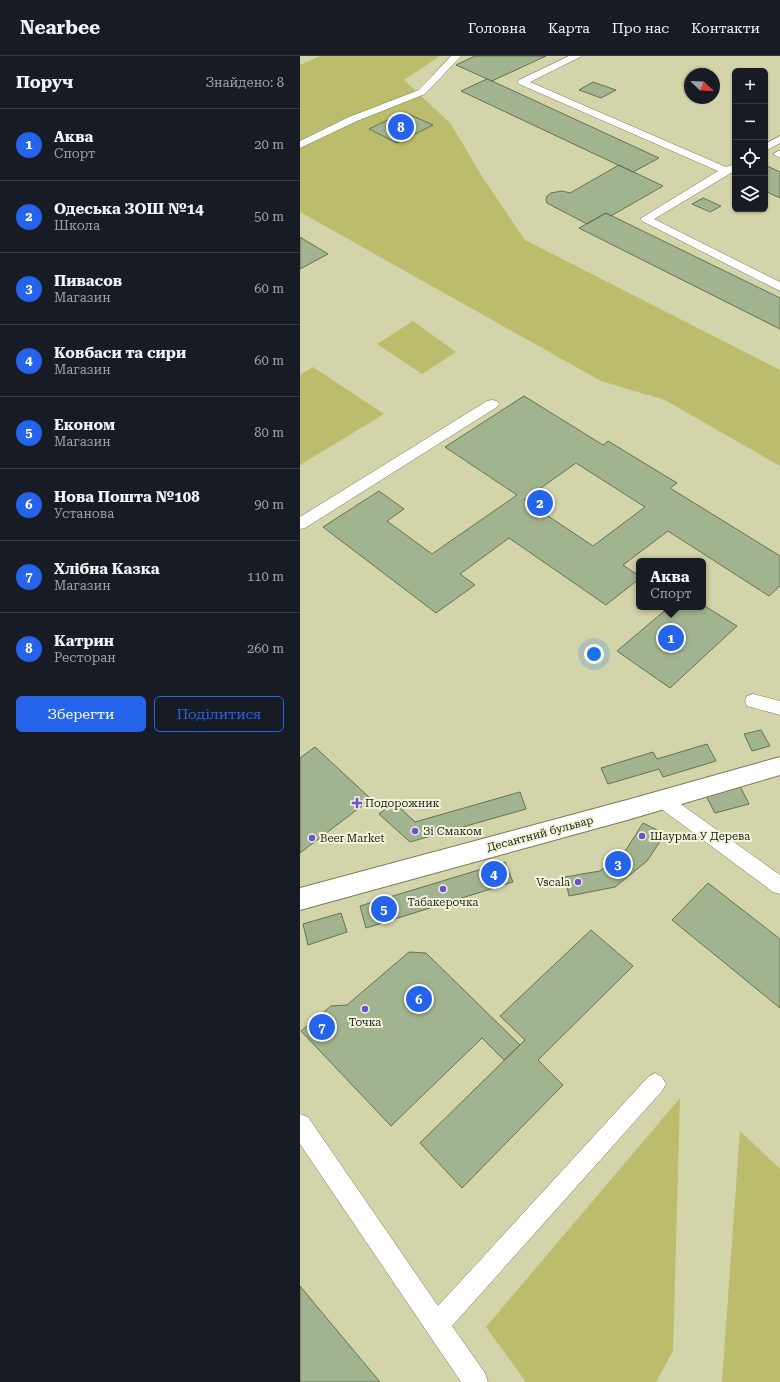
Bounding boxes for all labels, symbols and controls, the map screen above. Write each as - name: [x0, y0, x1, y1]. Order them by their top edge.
- text: Nearbee: [20, 16, 100, 39]
- text: Головна: [468, 20, 526, 36]
- text: Карта: [548, 20, 590, 36]
- text: Про нас: [612, 20, 669, 36]
- text: Контакти: [691, 20, 760, 36]
- north arrow: [684, 68, 720, 104]
- map controls: [732, 68, 768, 212]
- button: +: [732, 68, 768, 104]
- text: Поруч: [16, 72, 73, 92]
- text: Знайдено: 8: [205, 75, 284, 90]
- button: −: [732, 104, 768, 140]
- pin: 8: [388, 112, 414, 142]
- text: Аква: [54, 128, 93, 146]
- text: 1: [25, 137, 33, 152]
- text: 20 m: [254, 137, 284, 152]
- button: locate: [732, 140, 768, 176]
- text: Спорт: [54, 146, 95, 161]
- button: layers: [732, 176, 768, 212]
- text: Одеська ЗОШ №14: [54, 200, 204, 218]
- text: 2: [25, 209, 33, 224]
- text: 50 m: [254, 209, 284, 224]
- text: Школа: [54, 218, 100, 233]
- text: Пивасов: [54, 272, 122, 290]
- text: 3: [25, 281, 33, 296]
- text: 60 m: [254, 281, 284, 296]
- text: Магазин: [54, 290, 111, 305]
- text: Ковбаси та сири: [54, 344, 186, 362]
- text: 4: [25, 353, 33, 368]
- text: 60 m: [254, 353, 284, 368]
- text: Магазин: [54, 362, 111, 377]
- text: Економ: [54, 416, 115, 434]
- text: 5: [25, 425, 33, 440]
- text: 80 m: [254, 425, 284, 440]
- text: Магазин: [54, 434, 111, 449]
- text: Нова Пошта №108: [54, 488, 200, 506]
- pin: 2: [527, 488, 553, 518]
- text: 6: [25, 497, 33, 512]
- text: 90 m: [254, 497, 284, 512]
- text: Установа: [54, 506, 114, 521]
- popup: [636, 558, 706, 610]
- text: Хлiбна Казка: [54, 560, 160, 578]
- text: Аква: [650, 568, 690, 586]
- text: 7: [25, 569, 33, 584]
- text: 110 m: [247, 569, 284, 584]
- text: Магазин: [54, 578, 111, 593]
- text: Спорт: [650, 586, 692, 601]
- pin: 1: [658, 623, 684, 653]
- text: Катрин: [54, 632, 114, 650]
- text: 8: [25, 641, 33, 656]
- text: 260 m: [247, 641, 284, 656]
- your location: [584, 644, 604, 664]
- text: Ресторан: [54, 650, 116, 665]
- button: Зберегти: [16, 696, 146, 732]
- button: Поділитися: [154, 696, 284, 732]
- place label: Подорожник: [365, 797, 440, 810]
- marker: Подорожник: [352, 798, 362, 808]
- street label: Десантний бульвар: [485, 814, 595, 854]
- place label: Зі Смаком: [423, 825, 482, 838]
- marker: Зі Смаком: [410, 826, 420, 836]
- place label: Шаурма У Дерева: [650, 830, 750, 843]
- marker: Шаурма У Дерева: [637, 831, 647, 841]
- place label: Beer Market: [320, 832, 385, 845]
- marker: Beer Market: [307, 833, 317, 843]
- pin: 3: [605, 849, 631, 879]
- pin: 4: [481, 859, 507, 889]
- place label: Vscala: [536, 876, 570, 889]
- marker: Vscala: [573, 877, 583, 887]
- marker: Табакерочка: [438, 884, 448, 894]
- pin: 5: [371, 894, 397, 924]
- place label: Табакерочка: [408, 896, 478, 909]
- pin: 6: [406, 984, 432, 1014]
- marker: Точка: [360, 1004, 370, 1014]
- pin: 7: [309, 1012, 335, 1042]
- place label: Точка: [349, 1016, 381, 1029]

